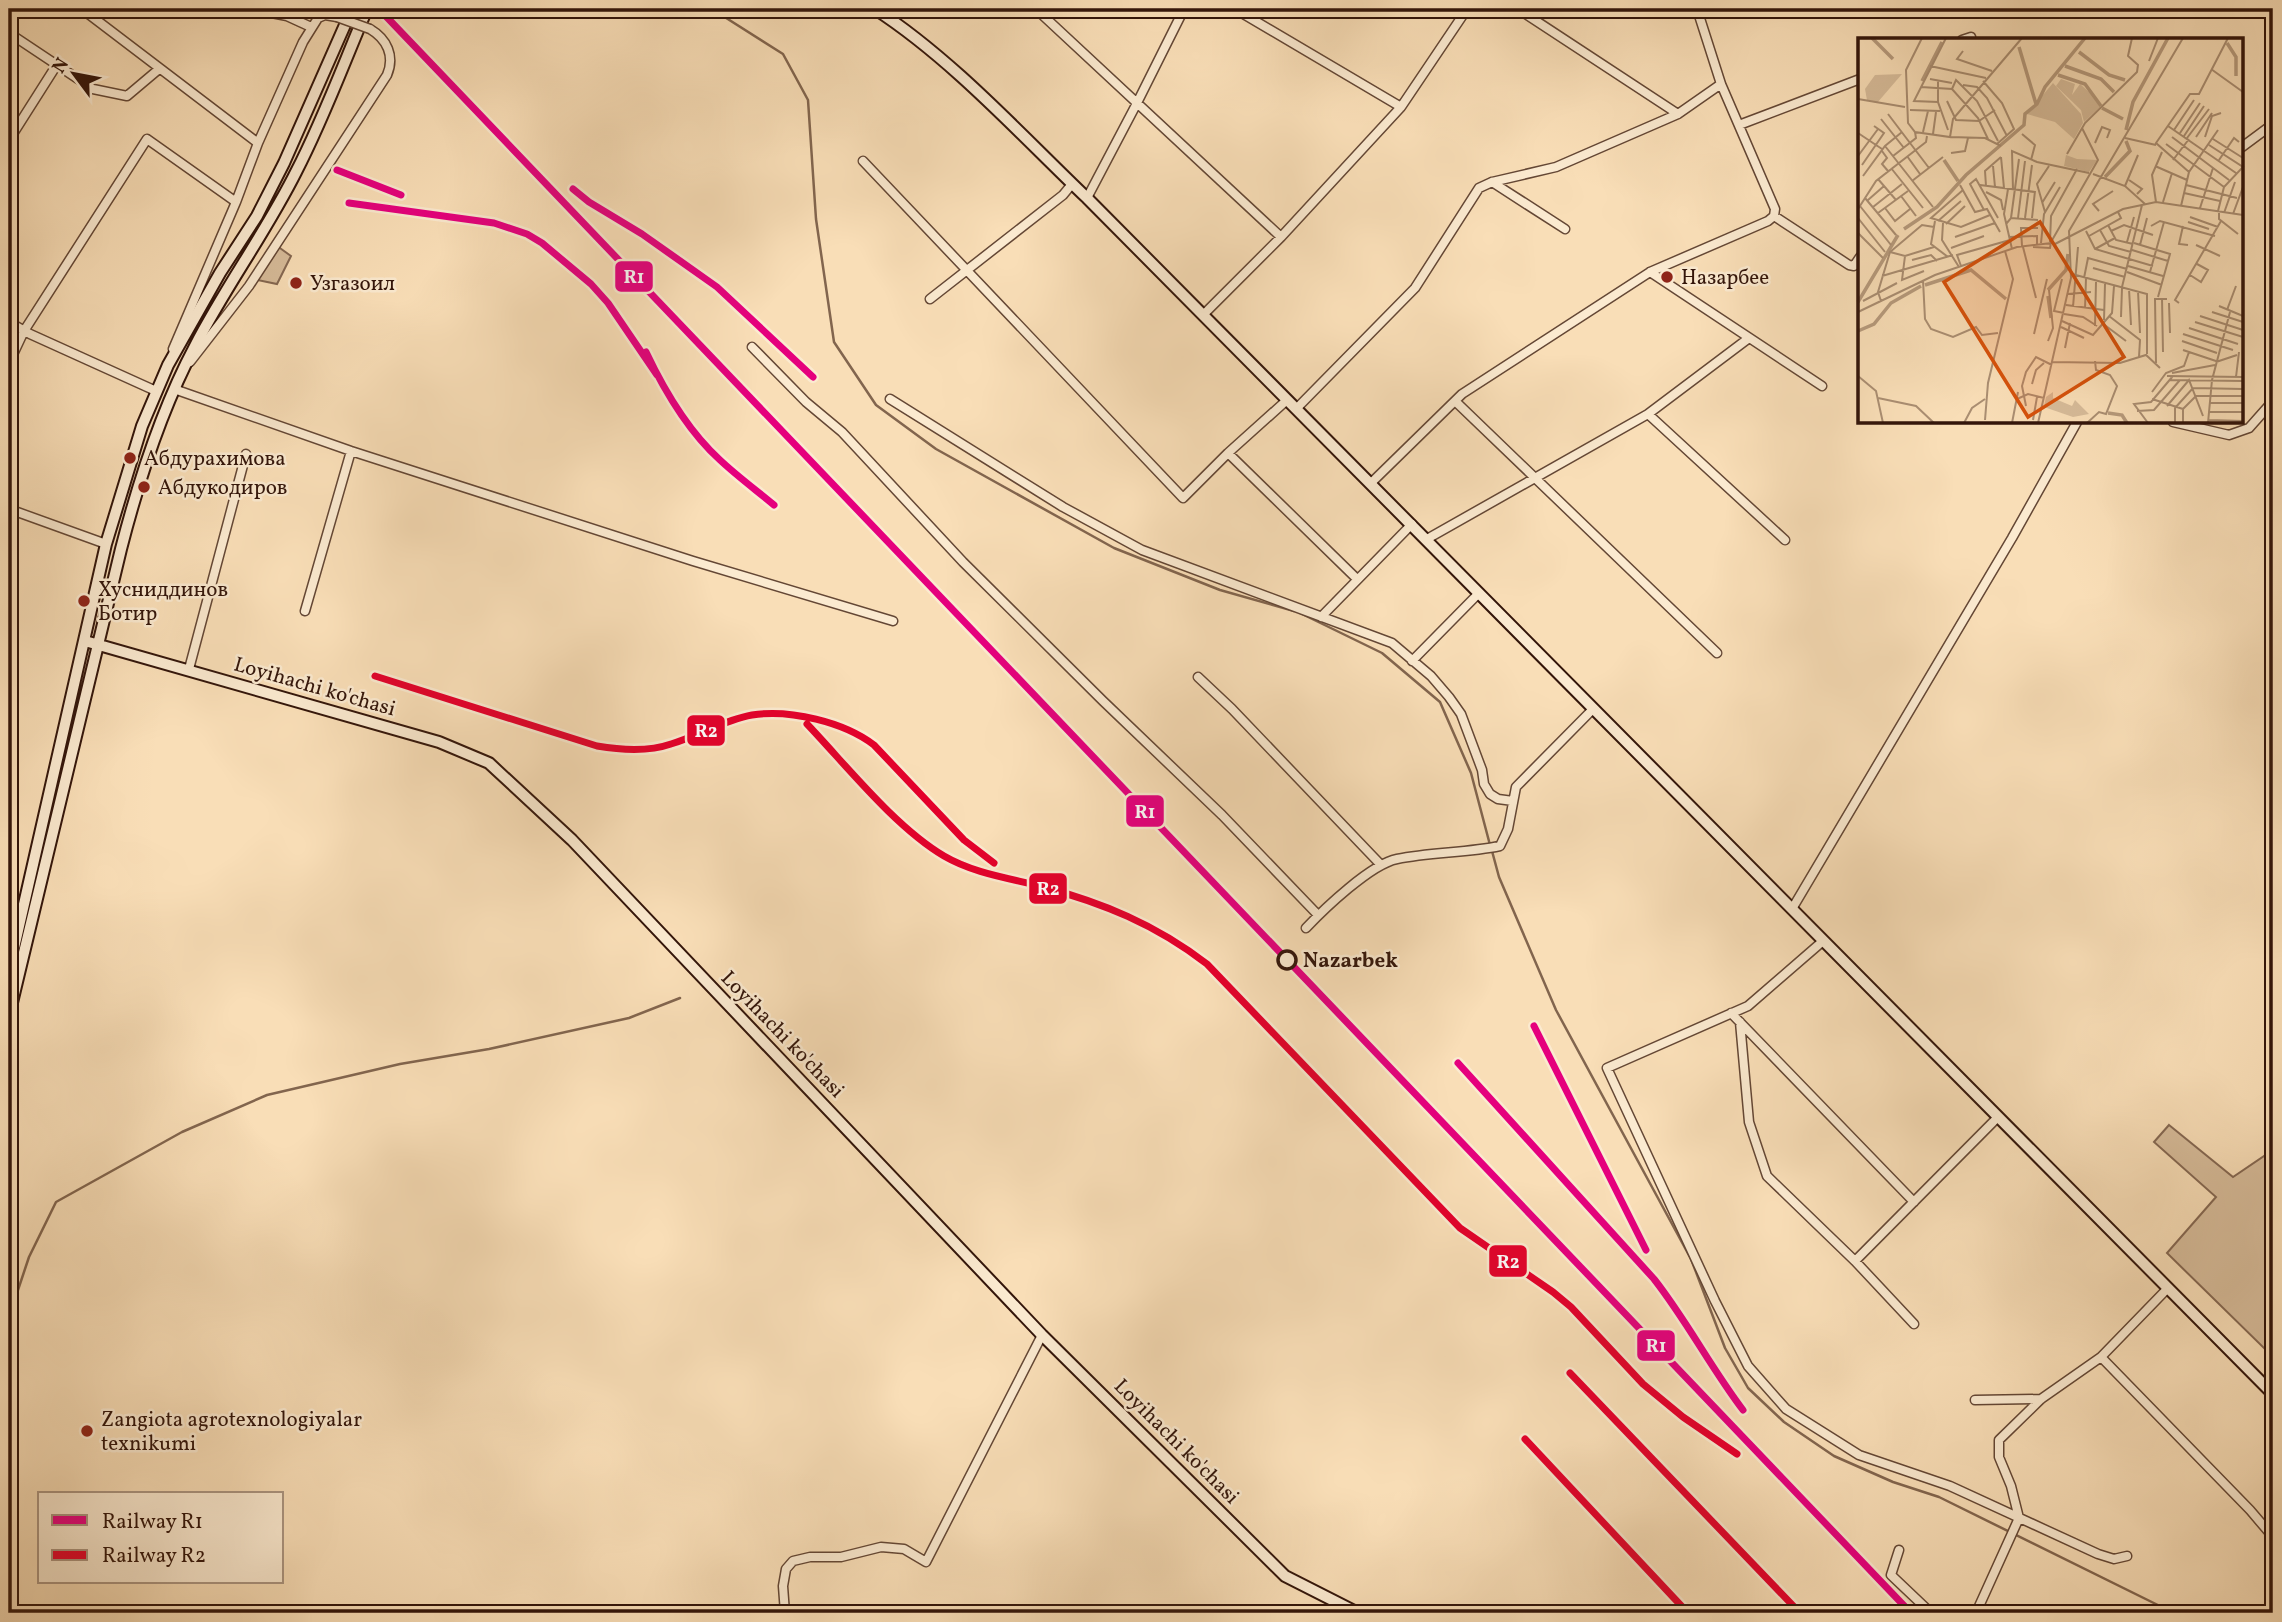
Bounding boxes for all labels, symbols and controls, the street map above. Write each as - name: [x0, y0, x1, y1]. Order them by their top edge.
- north arrow: [38, 38, 108, 108]
- inset map: [1858, 38, 2244, 424]
- text: N: [47, 53, 76, 79]
- line badge: R1: [614, 260, 654, 293]
- place label: Назарбее: [1681, 264, 1769, 293]
- text: R1: [624, 265, 644, 291]
- marker: Назарбее: [1659, 269, 1675, 285]
- place label: Узгазоил: [310, 270, 395, 299]
- marker: Узгазоил: [288, 275, 304, 291]
- place label: Абдурахимова: [144, 445, 286, 474]
- marker: Абдурахимова: [122, 450, 138, 466]
- place label: Абдукодиров: [158, 474, 288, 503]
- marker: Абдукодиров: [136, 479, 152, 495]
- place label: Хусниддинов Ботир: [98, 576, 228, 629]
- marker: Хусниддинов Ботир: [76, 593, 92, 609]
- street label: Loyihachi ko'chasi: [230, 650, 399, 724]
- line badge: R2: [686, 714, 726, 747]
- text: R2: [694, 719, 718, 745]
- line badge: R1: [1125, 794, 1165, 828]
- text: R1: [1135, 800, 1155, 826]
- line badge: R2: [1028, 872, 1068, 905]
- text: R2: [1036, 877, 1060, 903]
- place label: Nazarbek: [1303, 947, 1398, 976]
- marker: Nazarbek: [1277, 950, 1297, 970]
- street label: Loyihachi ko'chasi: [713, 965, 850, 1105]
- line badge: R2: [1488, 1244, 1528, 1278]
- text: R2: [1496, 1250, 1520, 1276]
- line badge: R1: [1636, 1329, 1676, 1362]
- text: R1: [1646, 1334, 1666, 1360]
- street label: Loyihachi ko'chasi: [1107, 1373, 1245, 1511]
- place label: Zangiota agrotexnologiyalar texnikumi: [101, 1406, 362, 1459]
- marker: Zangiota agrotexnologiyalar texnikumi: [79, 1423, 95, 1439]
- legend: [38, 1492, 284, 1584]
- text: Railway R1: [102, 1508, 203, 1537]
- text: Railway R2: [102, 1542, 206, 1571]

